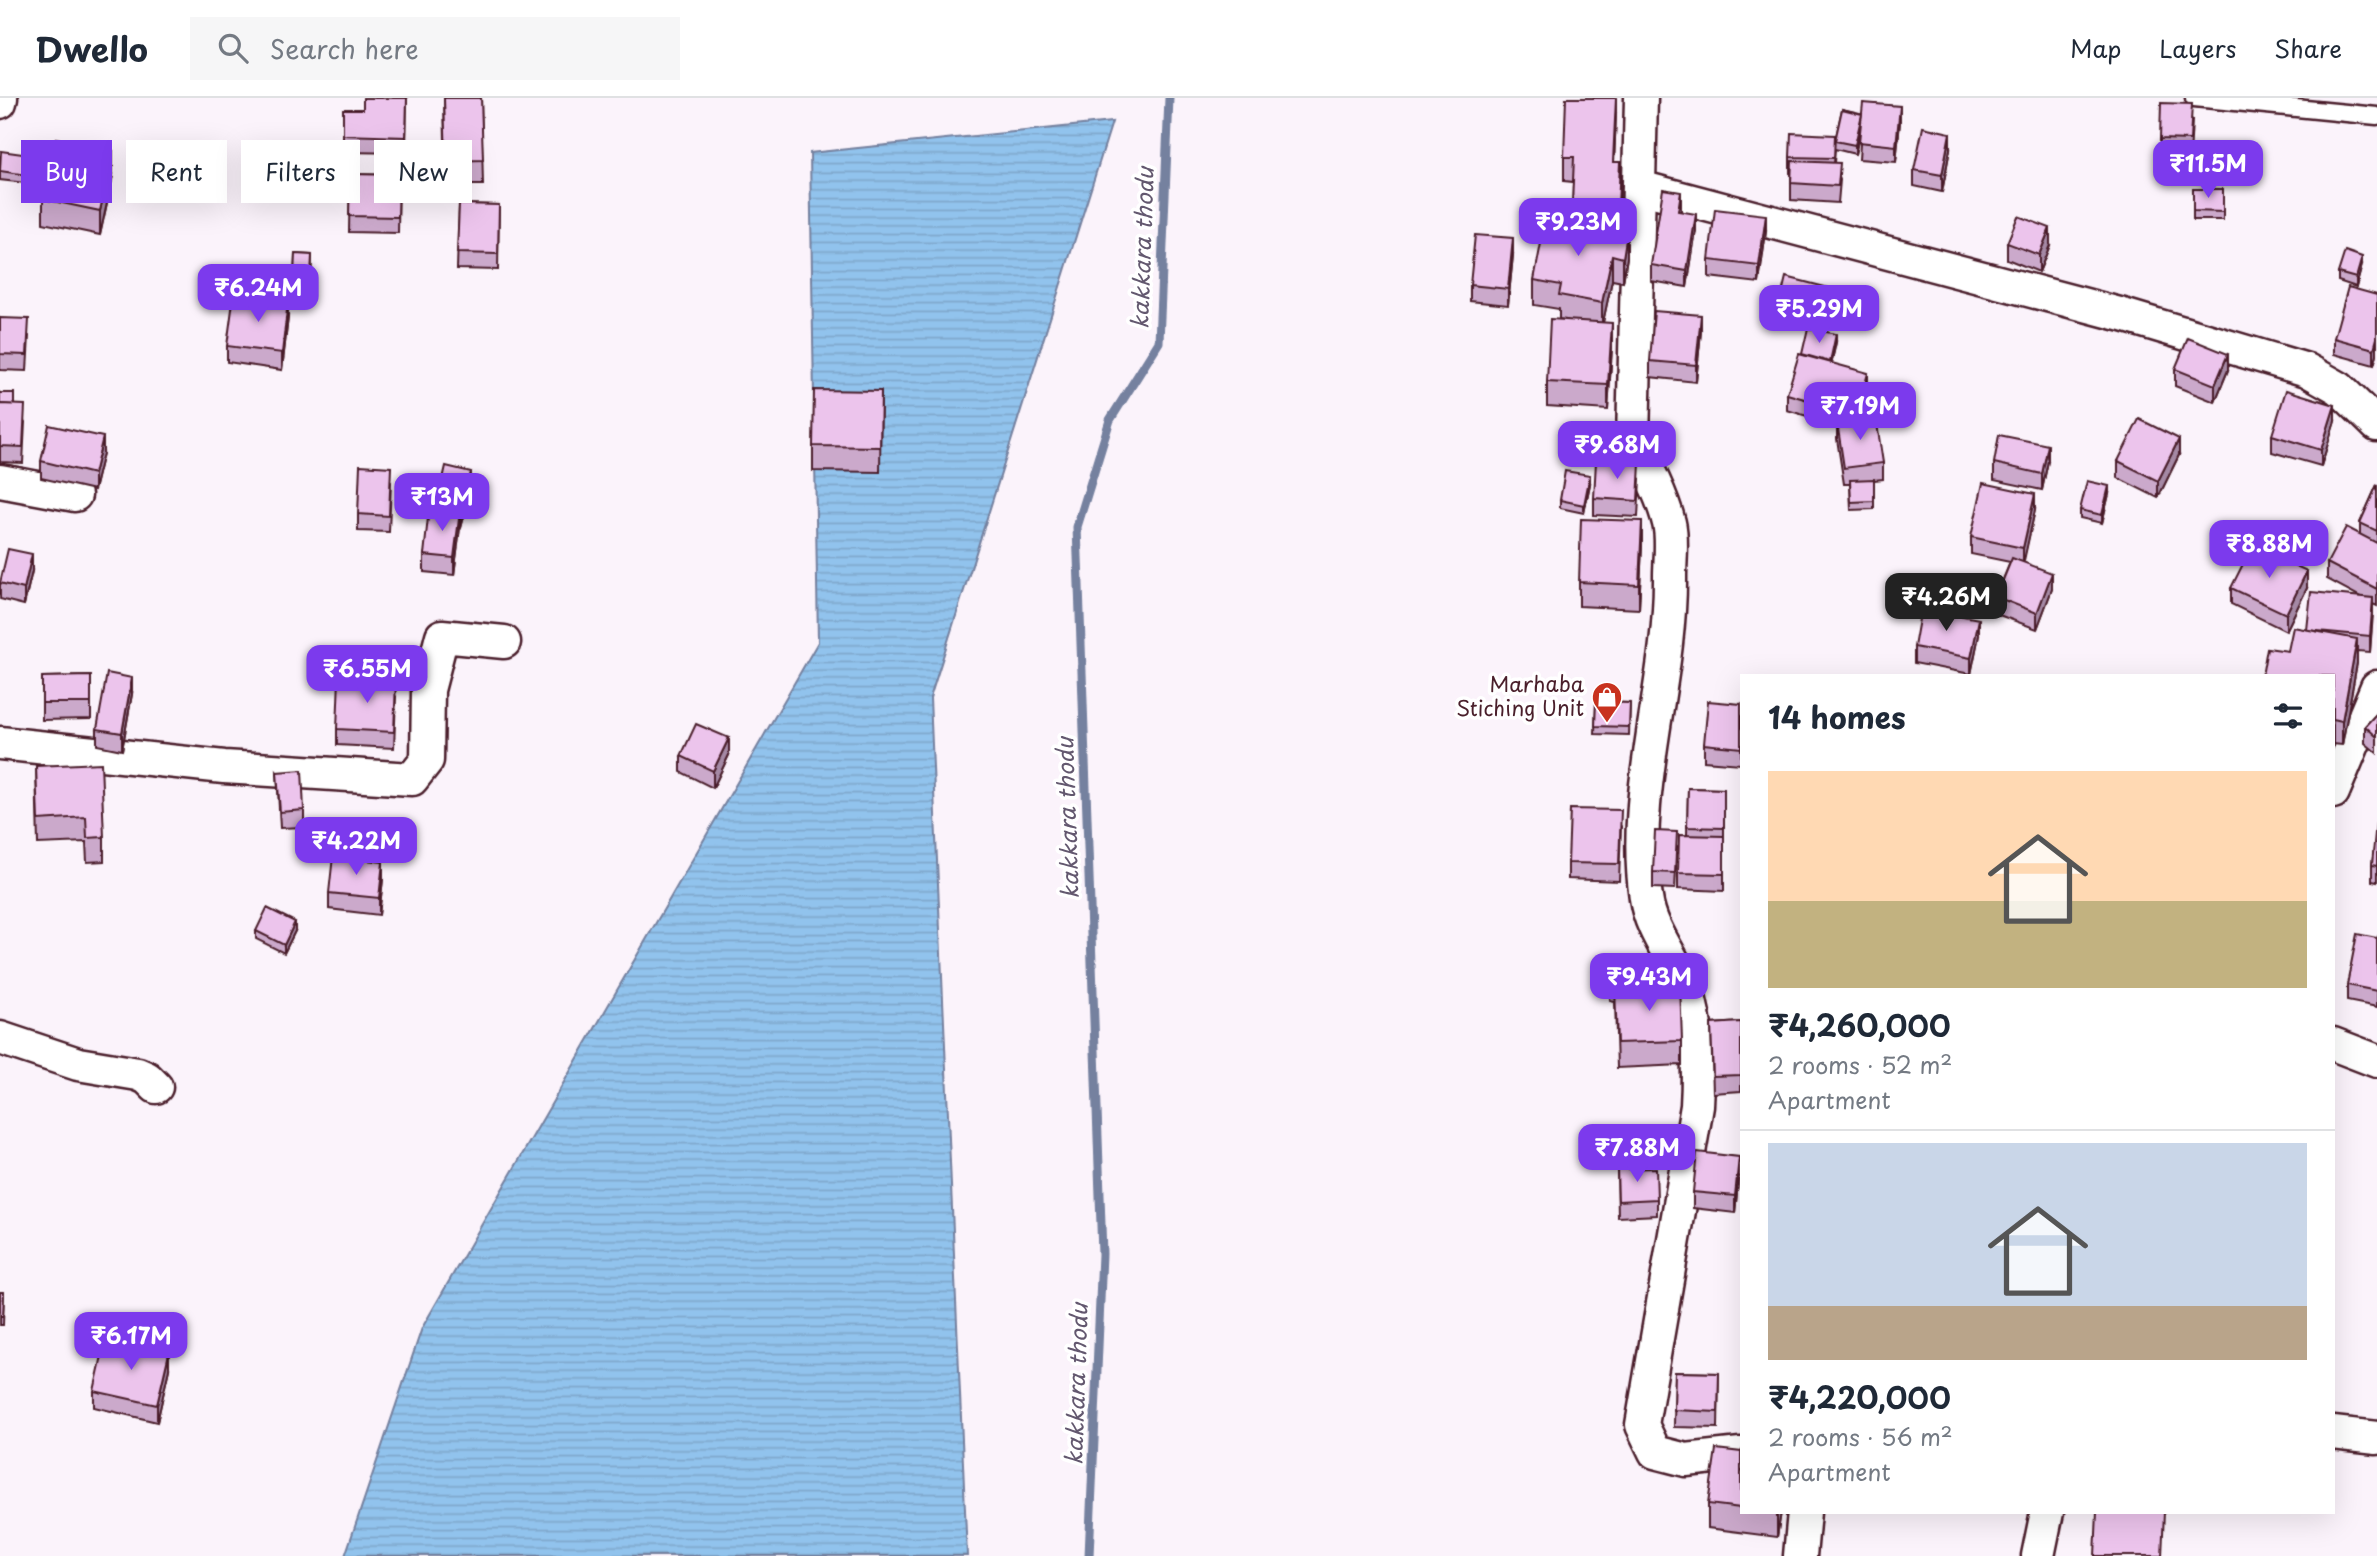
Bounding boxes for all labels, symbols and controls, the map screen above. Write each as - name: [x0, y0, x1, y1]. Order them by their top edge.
- search box: [190, 17, 680, 80]
- text: Dwello: [35, 23, 148, 73]
- icon: search: [214, 29, 252, 67]
- text: Search here: [270, 29, 419, 68]
- text: Map: [2070, 30, 2121, 66]
- text: Layers: [2159, 30, 2236, 66]
- text: Share: [2274, 30, 2342, 66]
- chip: Buy: [21, 140, 112, 203]
- chip: Rent: [126, 140, 227, 203]
- chip: Filters: [241, 140, 360, 203]
- chip: New: [374, 140, 472, 203]
- pin: ₹11.5M: [2151, 140, 2265, 200]
- text: ₹11.5M: [2169, 145, 2247, 180]
- water label: kakkara thodu: [1121, 165, 1162, 330]
- pin: ₹9.23M: [1521, 198, 1635, 258]
- text: ₹9.23M: [1535, 203, 1621, 238]
- pin: ₹6.24M: [201, 264, 315, 324]
- text: ₹6.24M: [214, 269, 302, 304]
- pin: ₹5.29M: [1762, 286, 1876, 345]
- text: ₹5.29M: [1775, 290, 1863, 325]
- pin: ₹7.19M: [1803, 382, 1917, 442]
- text: ₹7.19M: [1820, 387, 1900, 422]
- pin: ₹9.68M: [1560, 422, 1674, 481]
- text: ₹9.68M: [1574, 426, 1660, 461]
- pin: ₹13M: [401, 474, 483, 533]
- text: ₹13M: [410, 478, 474, 513]
- pin: ₹8.88M: [2212, 520, 2326, 580]
- text: ₹8.88M: [2225, 525, 2313, 560]
- pin: ₹4.26M: [1889, 574, 2003, 633]
- text: ₹4.26M: [1901, 578, 1991, 613]
- pin: ₹6.55M: [310, 646, 424, 705]
- text: ₹6.55M: [322, 650, 412, 685]
- place label: Marhaba Stiching Unit: [1456, 667, 1585, 723]
- shop icon: Marhaba Stiching Unit: [1590, 680, 1624, 724]
- text: 14 homes: [1768, 694, 1906, 739]
- icon: filters: [2269, 697, 2307, 735]
- water label: kakkara thodu: [1046, 735, 1087, 900]
- icon: home: [1975, 816, 2101, 942]
- pin: ₹4.22M: [299, 818, 413, 877]
- text: ₹4.22M: [311, 822, 401, 857]
- pin: ₹9.43M: [1592, 954, 1706, 1013]
- text: ₹9.43M: [1606, 958, 1692, 993]
- text: ₹4,260,000: [1768, 1002, 1951, 1047]
- text: 2 rooms · 52 m²: [1768, 1047, 1952, 1082]
- text: Apartment: [1768, 1082, 1891, 1117]
- pin: ₹7.88M: [1580, 1124, 1694, 1184]
- text: ₹7.88M: [1594, 1129, 1680, 1164]
- icon: home: [1975, 1188, 2101, 1314]
- water label: kakkara thodu: [1055, 1301, 1096, 1466]
- pin: ₹6.17M: [74, 1312, 188, 1372]
- text: ₹6.17M: [90, 1317, 172, 1352]
- text: ₹4,220,000: [1768, 1374, 1951, 1419]
- text: 2 rooms · 56 m²: [1768, 1419, 1953, 1454]
- text: Apartment: [1768, 1454, 1891, 1489]

